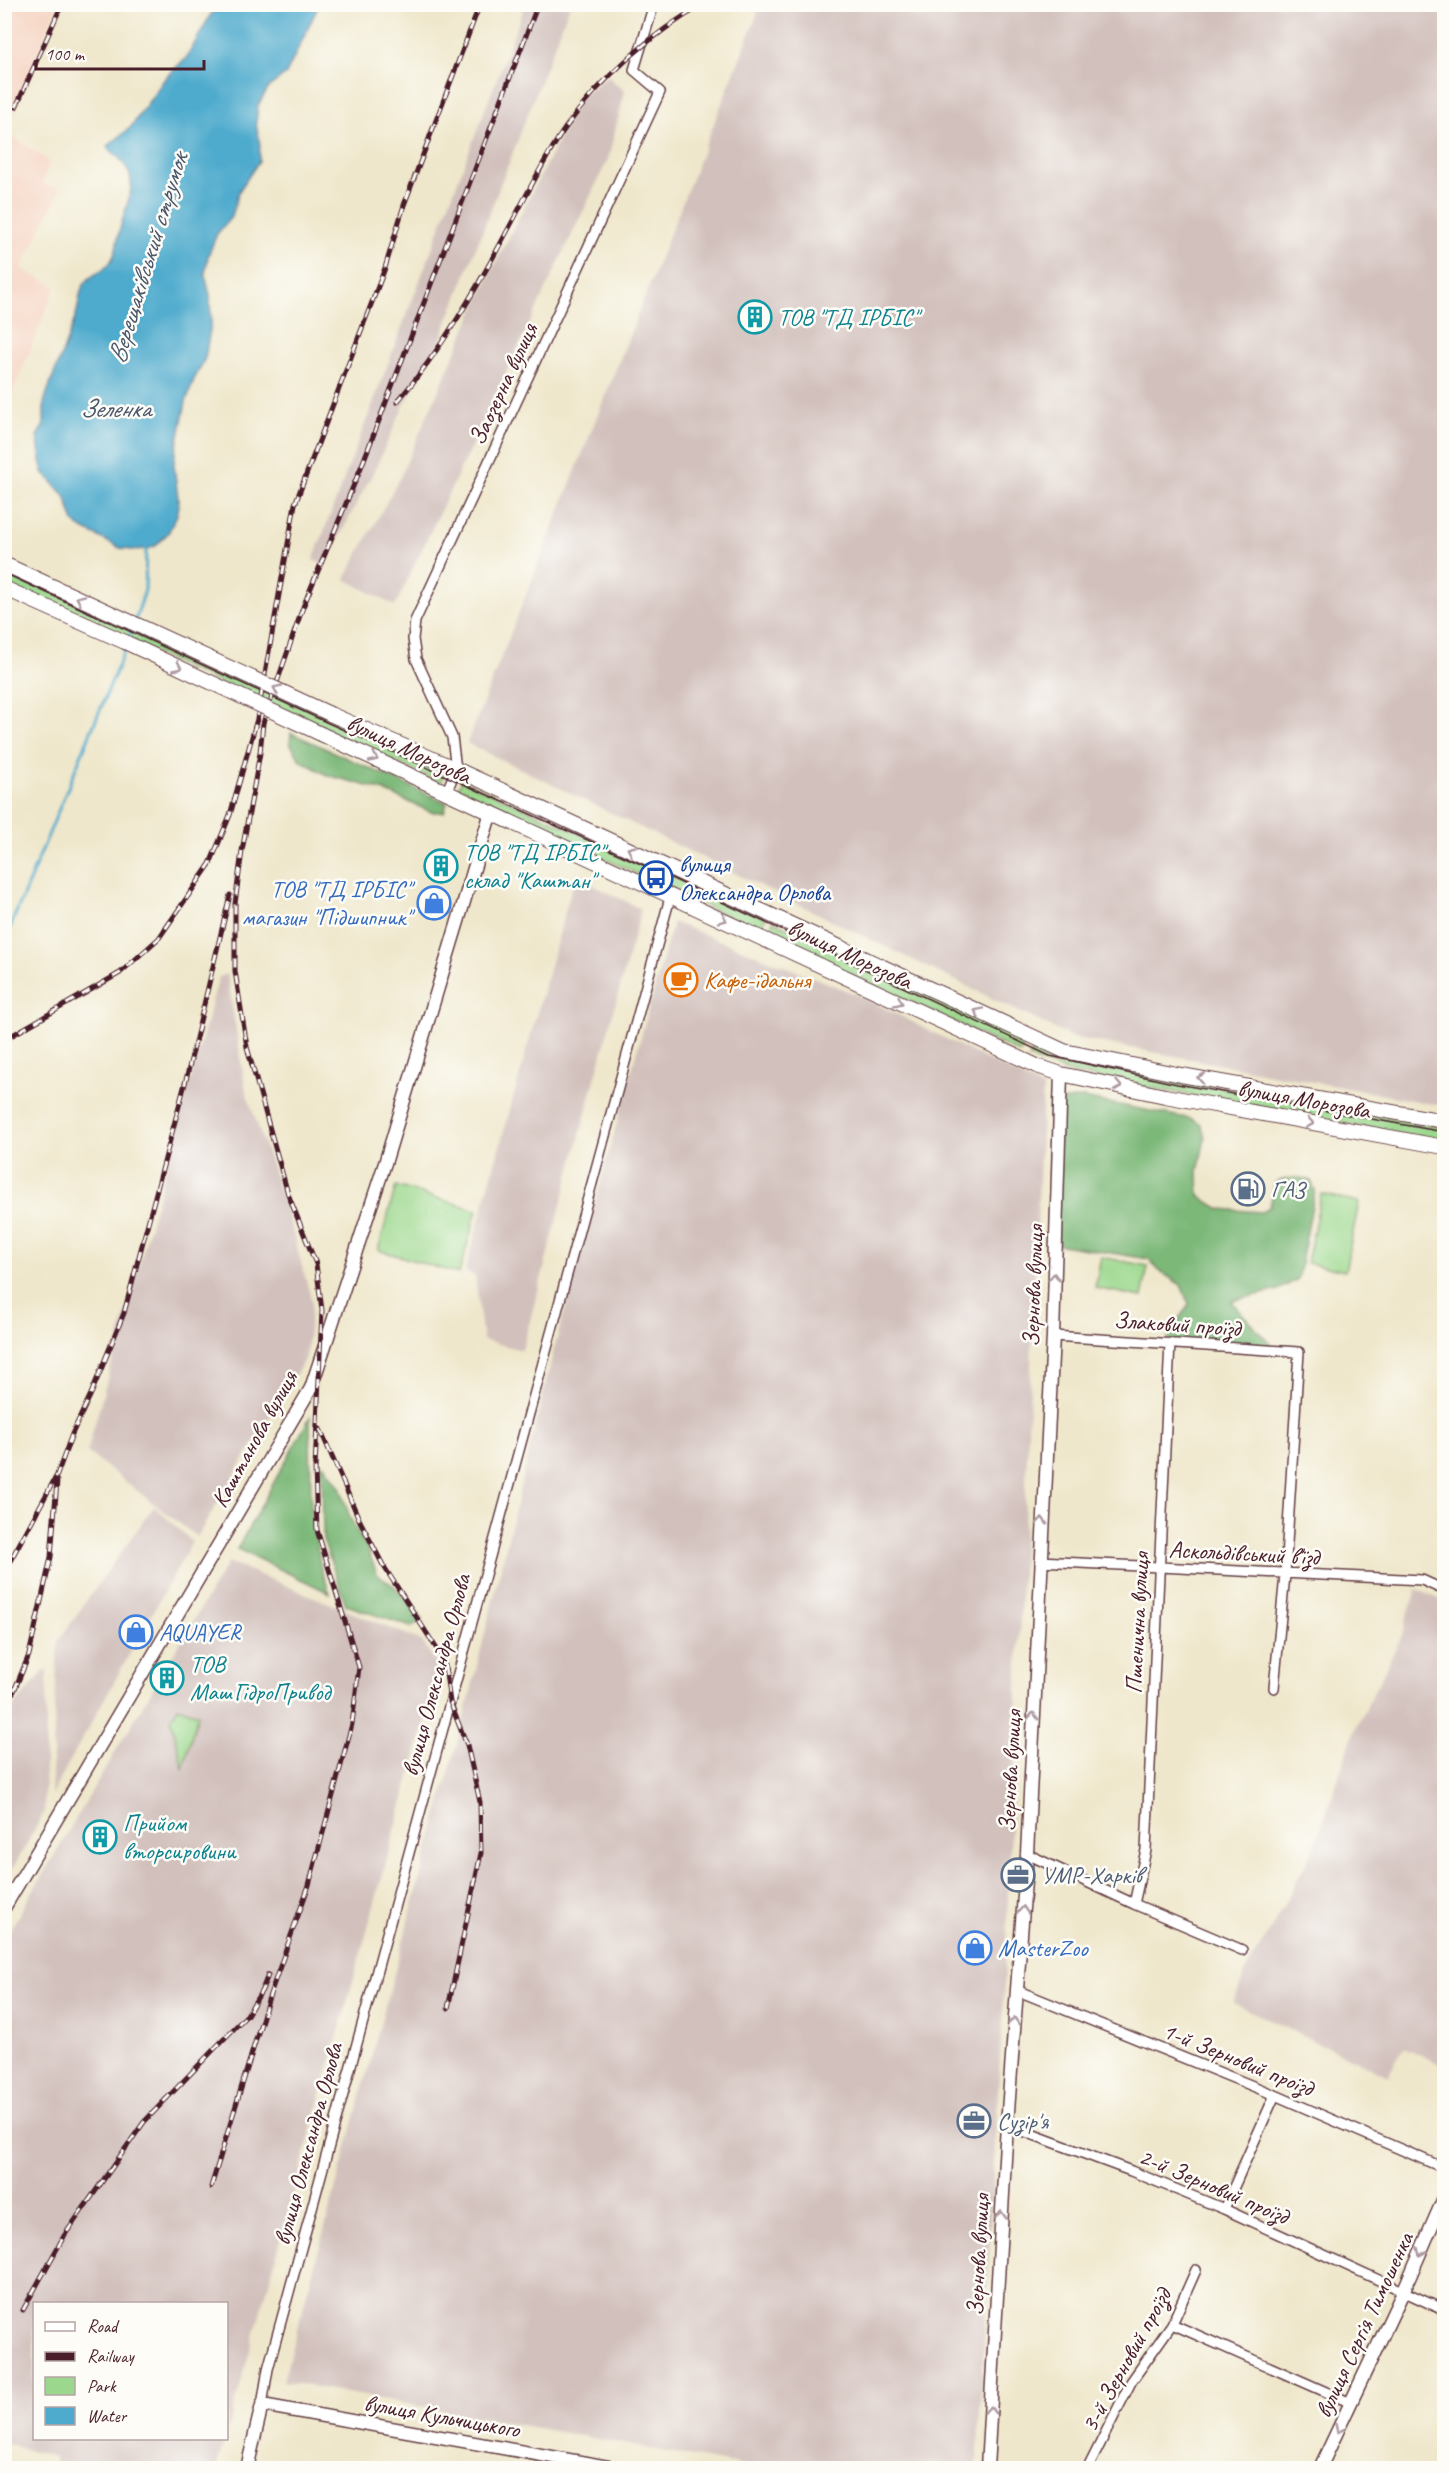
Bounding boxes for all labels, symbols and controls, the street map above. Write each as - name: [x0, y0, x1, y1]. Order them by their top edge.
- scale bar: [36, 33, 204, 71]
- text: 100 m: [45, 43, 86, 65]
- water label: Верещаківський струмок: [100, 145, 196, 367]
- building icon: ТОВ "ТД ІРБІС": [737, 299, 773, 335]
- place label: ТОВ "ТД ІРБІС": [778, 302, 924, 332]
- street label: Заозерна вулиця: [462, 317, 546, 450]
- water label: Зеленка: [80, 392, 154, 425]
- one-way arrow: [76, 594, 87, 606]
- one-way arrow: [171, 660, 182, 672]
- one-way arrow: [272, 685, 283, 697]
- street label: вулиця Морозова: [342, 707, 477, 791]
- one-way arrow: [368, 751, 379, 763]
- place label: ТОВ "ТД ІРБІС" склад "Каштан": [464, 837, 610, 895]
- one-way arrow: [626, 845, 637, 857]
- building icon: ТОВ "ТД ІРБІС" склад "Каштан": [423, 848, 459, 884]
- place label: вулиця Олександра Орлова: [679, 849, 831, 907]
- bus stop icon: вулиця Олександра Орлова: [638, 860, 674, 896]
- place label: ТОВ "ТД ІРБІС" магазин "Підшипник": [242, 874, 416, 932]
- shop icon: ТОВ "ТД ІРБІС" магазин "Підшипник": [416, 885, 452, 921]
- one-way arrow: [716, 911, 727, 923]
- street label: вулиця Морозова: [783, 912, 918, 996]
- cafe icon: Кафе-їдальня: [663, 962, 699, 998]
- place label: Кафе-їдальня: [704, 965, 812, 995]
- one-way arrow: [893, 994, 904, 1006]
- one-way arrow: [974, 1008, 985, 1020]
- one-way arrow: [1196, 1072, 1206, 1085]
- street label: вулиця Морозова: [1236, 1073, 1374, 1126]
- one-way arrow: [1113, 1079, 1123, 1092]
- one-way arrow: [1304, 1116, 1314, 1129]
- fuel station icon: ГАЗ: [1230, 1171, 1266, 1207]
- place label: ГАЗ: [1271, 1174, 1307, 1204]
- street label: Зернова вулиця: [1016, 1223, 1050, 1347]
- one-way arrow: [1048, 1273, 1061, 1282]
- street label: Злаковий проїзд: [1113, 1305, 1244, 1345]
- street label: Каштанова вулиця: [204, 1364, 305, 1513]
- one-way arrow: [1036, 1516, 1049, 1525]
- street label: Аскольдівський в'їзд: [1168, 1534, 1322, 1573]
- street label: Пшенична вулиця: [1118, 1550, 1156, 1694]
- street label: вулиця Олександра Орлова: [395, 1569, 478, 1779]
- shop icon: AQUAYER: [118, 1614, 154, 1650]
- place label: AQUAYER: [159, 1617, 243, 1647]
- place label: ТОВ МашГідроПривод: [190, 1649, 332, 1707]
- building icon: ТОВ МашГідроПривод: [149, 1660, 185, 1696]
- street label: Зернова вулиця: [992, 1708, 1028, 1833]
- one-way arrow: [1027, 1711, 1040, 1720]
- place label: Прийом вторсировини: [123, 1808, 237, 1866]
- building icon: Прийом вторсировини: [82, 1819, 118, 1855]
- office icon: УМР-Харків: [1000, 1857, 1036, 1893]
- place label: УМР-Харків: [1041, 1860, 1148, 1890]
- one-way arrow: [1016, 1906, 1029, 1915]
- shop icon: MasterZoo: [957, 1930, 993, 1966]
- place label: MasterZoo: [998, 1933, 1089, 1963]
- street label: 1-й Зерновий проїзд: [1158, 2015, 1320, 2105]
- one-way arrow: [1007, 2016, 1020, 2025]
- street label: вулиця Олександра Орлова: [267, 2038, 350, 2248]
- office icon: Сузір'я: [956, 2103, 992, 2139]
- place label: Сузір'я: [997, 2106, 1050, 2137]
- street label: 2-й Зерновий проїзд: [1134, 2141, 1296, 2233]
- street label: Зернова вулиця: [960, 2192, 996, 2317]
- one-way arrow: [995, 2211, 1008, 2220]
- street label: вулиця Сергія Тимошенка: [1308, 2226, 1421, 2422]
- one-way arrow: [1416, 2246, 1428, 2257]
- street label: 3-й Зерновий проїзд: [1074, 2281, 1180, 2438]
- legend: [33, 2302, 228, 2440]
- text: Road: [87, 2315, 120, 2337]
- text: Railway: [87, 2345, 135, 2367]
- text: Park: [87, 2375, 117, 2397]
- street label: вулиця Кульчицького: [362, 2388, 524, 2445]
- text: Water: [87, 2405, 128, 2427]
- one-way arrow: [983, 2406, 996, 2415]
- one-way arrow: [1334, 2422, 1346, 2433]

